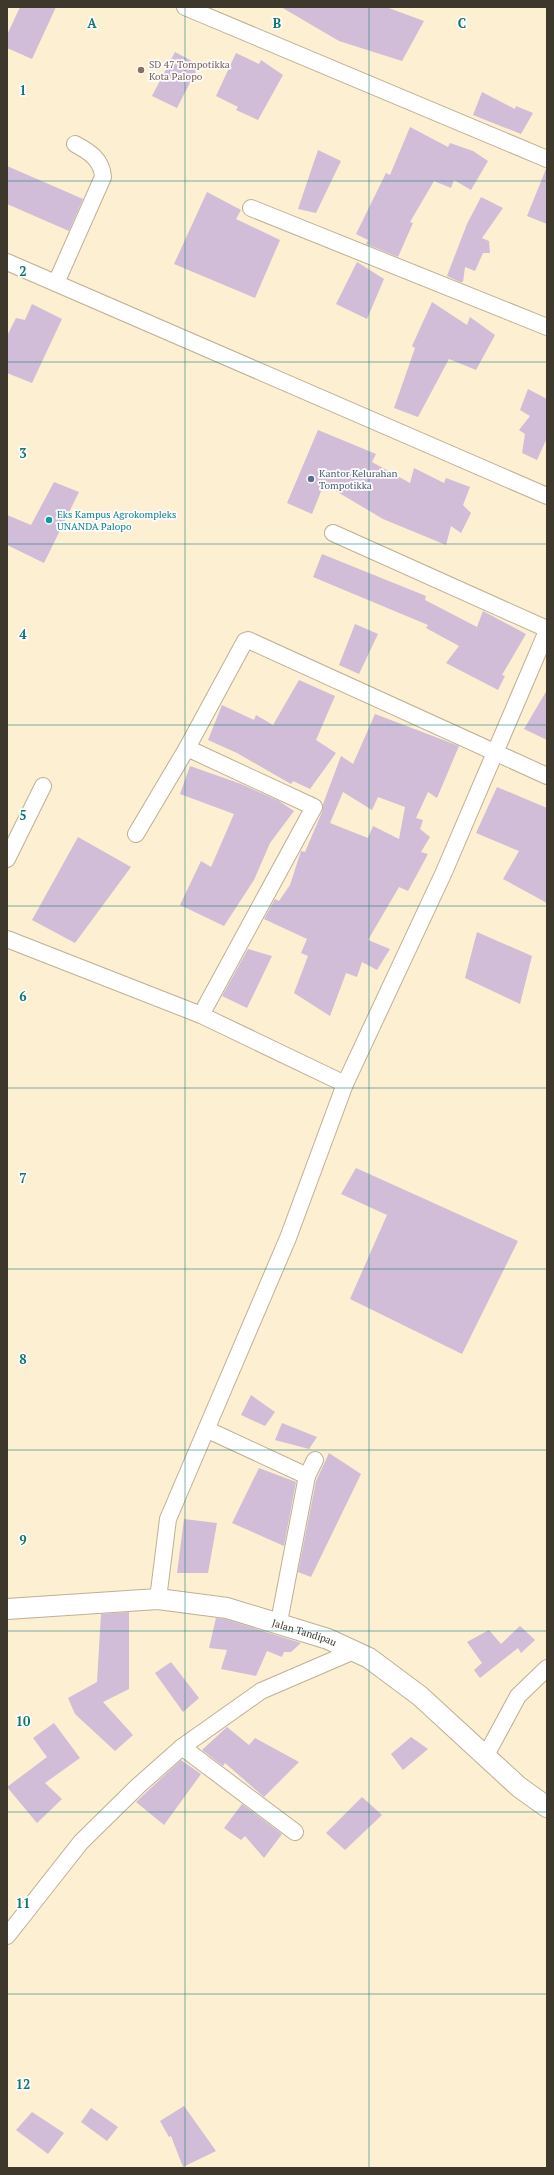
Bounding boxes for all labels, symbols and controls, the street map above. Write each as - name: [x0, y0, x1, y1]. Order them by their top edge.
- text: A: [87, 14, 97, 32]
- text: B: [273, 14, 281, 32]
- text: C: [458, 14, 466, 32]
- place label: SD 47 Tompotikka Kota Palopo: [149, 58, 230, 83]
- marker: SD 47 Tompotikka Kota Palopo: [136, 65, 146, 75]
- text: 1: [19, 81, 27, 99]
- text: 2: [19, 262, 27, 280]
- text: 3: [19, 444, 27, 462]
- place label: Kantor Kelurahan Tompotikka: [319, 467, 398, 492]
- marker: Kantor Kelurahan Tompotikka: [306, 474, 316, 484]
- place label: Eks Kampus Agrokompleks UNANDA Palopo: [57, 508, 176, 533]
- marker: Eks Kampus Agrokompleks UNANDA Palopo: [44, 515, 54, 525]
- text: 4: [19, 625, 27, 643]
- text: 5: [19, 806, 27, 824]
- text: 6: [19, 987, 27, 1005]
- text: 7: [19, 1169, 27, 1187]
- text: 8: [19, 1350, 27, 1368]
- text: 9: [19, 1531, 27, 1549]
- street label: Jalan Tandipau: [270, 1616, 339, 1649]
- text: 10: [16, 1712, 31, 1730]
- text: 11: [16, 1894, 30, 1912]
- text: 12: [16, 2075, 30, 2093]

